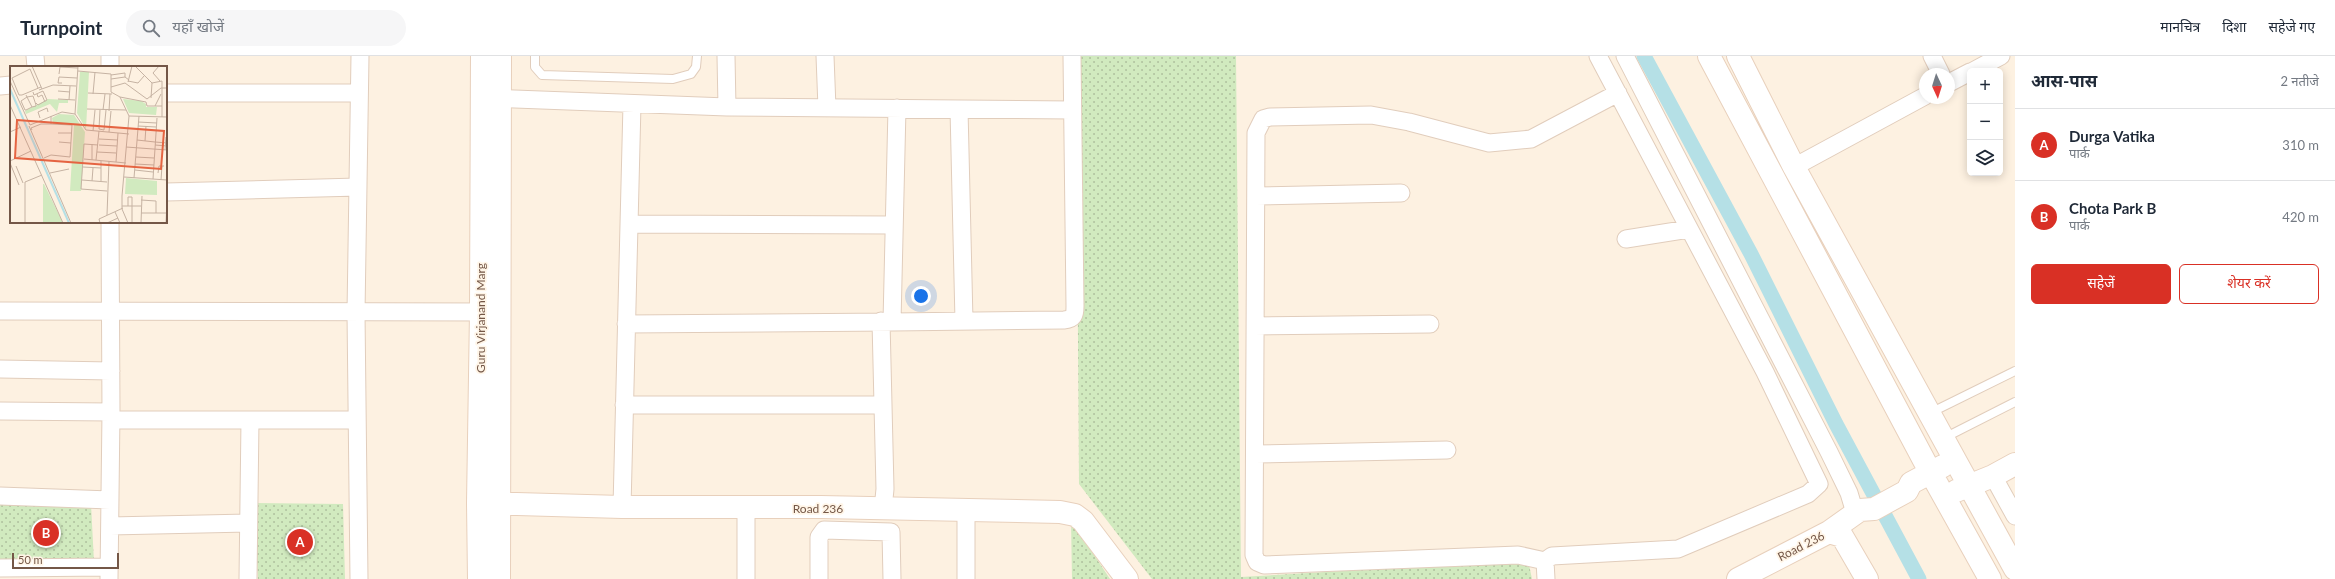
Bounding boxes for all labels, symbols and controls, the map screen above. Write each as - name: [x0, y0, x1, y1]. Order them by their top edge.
- search box: [126, 10, 406, 46]
- text: Turnpoint: [20, 16, 102, 39]
- icon: search: [140, 17, 162, 39]
- text: यहाँ खोजें: [172, 17, 224, 35]
- text: मानचित्र: [2160, 18, 2200, 35]
- text: दिशा: [2222, 18, 2247, 35]
- text: सहेजे गए: [2269, 18, 2315, 35]
- inset map: [10, 66, 167, 223]
- north arrow: [1919, 68, 1955, 104]
- map controls: [1967, 68, 2003, 176]
- button: +: [1967, 68, 2003, 104]
- text: आस-पास: [2031, 70, 2097, 91]
- text: 2 नतीजे: [2280, 73, 2319, 89]
- button: −: [1967, 104, 2003, 140]
- text: Durga Vatika: [2069, 127, 2155, 145]
- text: A: [2039, 137, 2049, 153]
- text: 310 m: [2282, 137, 2319, 153]
- button: layers: [1967, 140, 2003, 176]
- text: पार्क: [2069, 145, 2090, 161]
- text: Chota Park B: [2069, 199, 2157, 217]
- text: B: [2040, 209, 2048, 225]
- text: 420 m: [2282, 209, 2319, 225]
- text: पार्क: [2069, 217, 2090, 233]
- street label: Guru Virjanand Marg: [473, 263, 488, 373]
- button: सहेजें: [2031, 264, 2171, 304]
- button: शेयर करें: [2179, 264, 2319, 304]
- your location: [911, 286, 931, 306]
- street label: Road 236: [793, 501, 843, 516]
- pin: B: [33, 518, 59, 548]
- pin: A: [287, 527, 313, 557]
- street label: Road 236: [1775, 528, 1827, 564]
- scale bar: [12, 551, 119, 570]
- text: 50 m: [18, 553, 43, 566]

